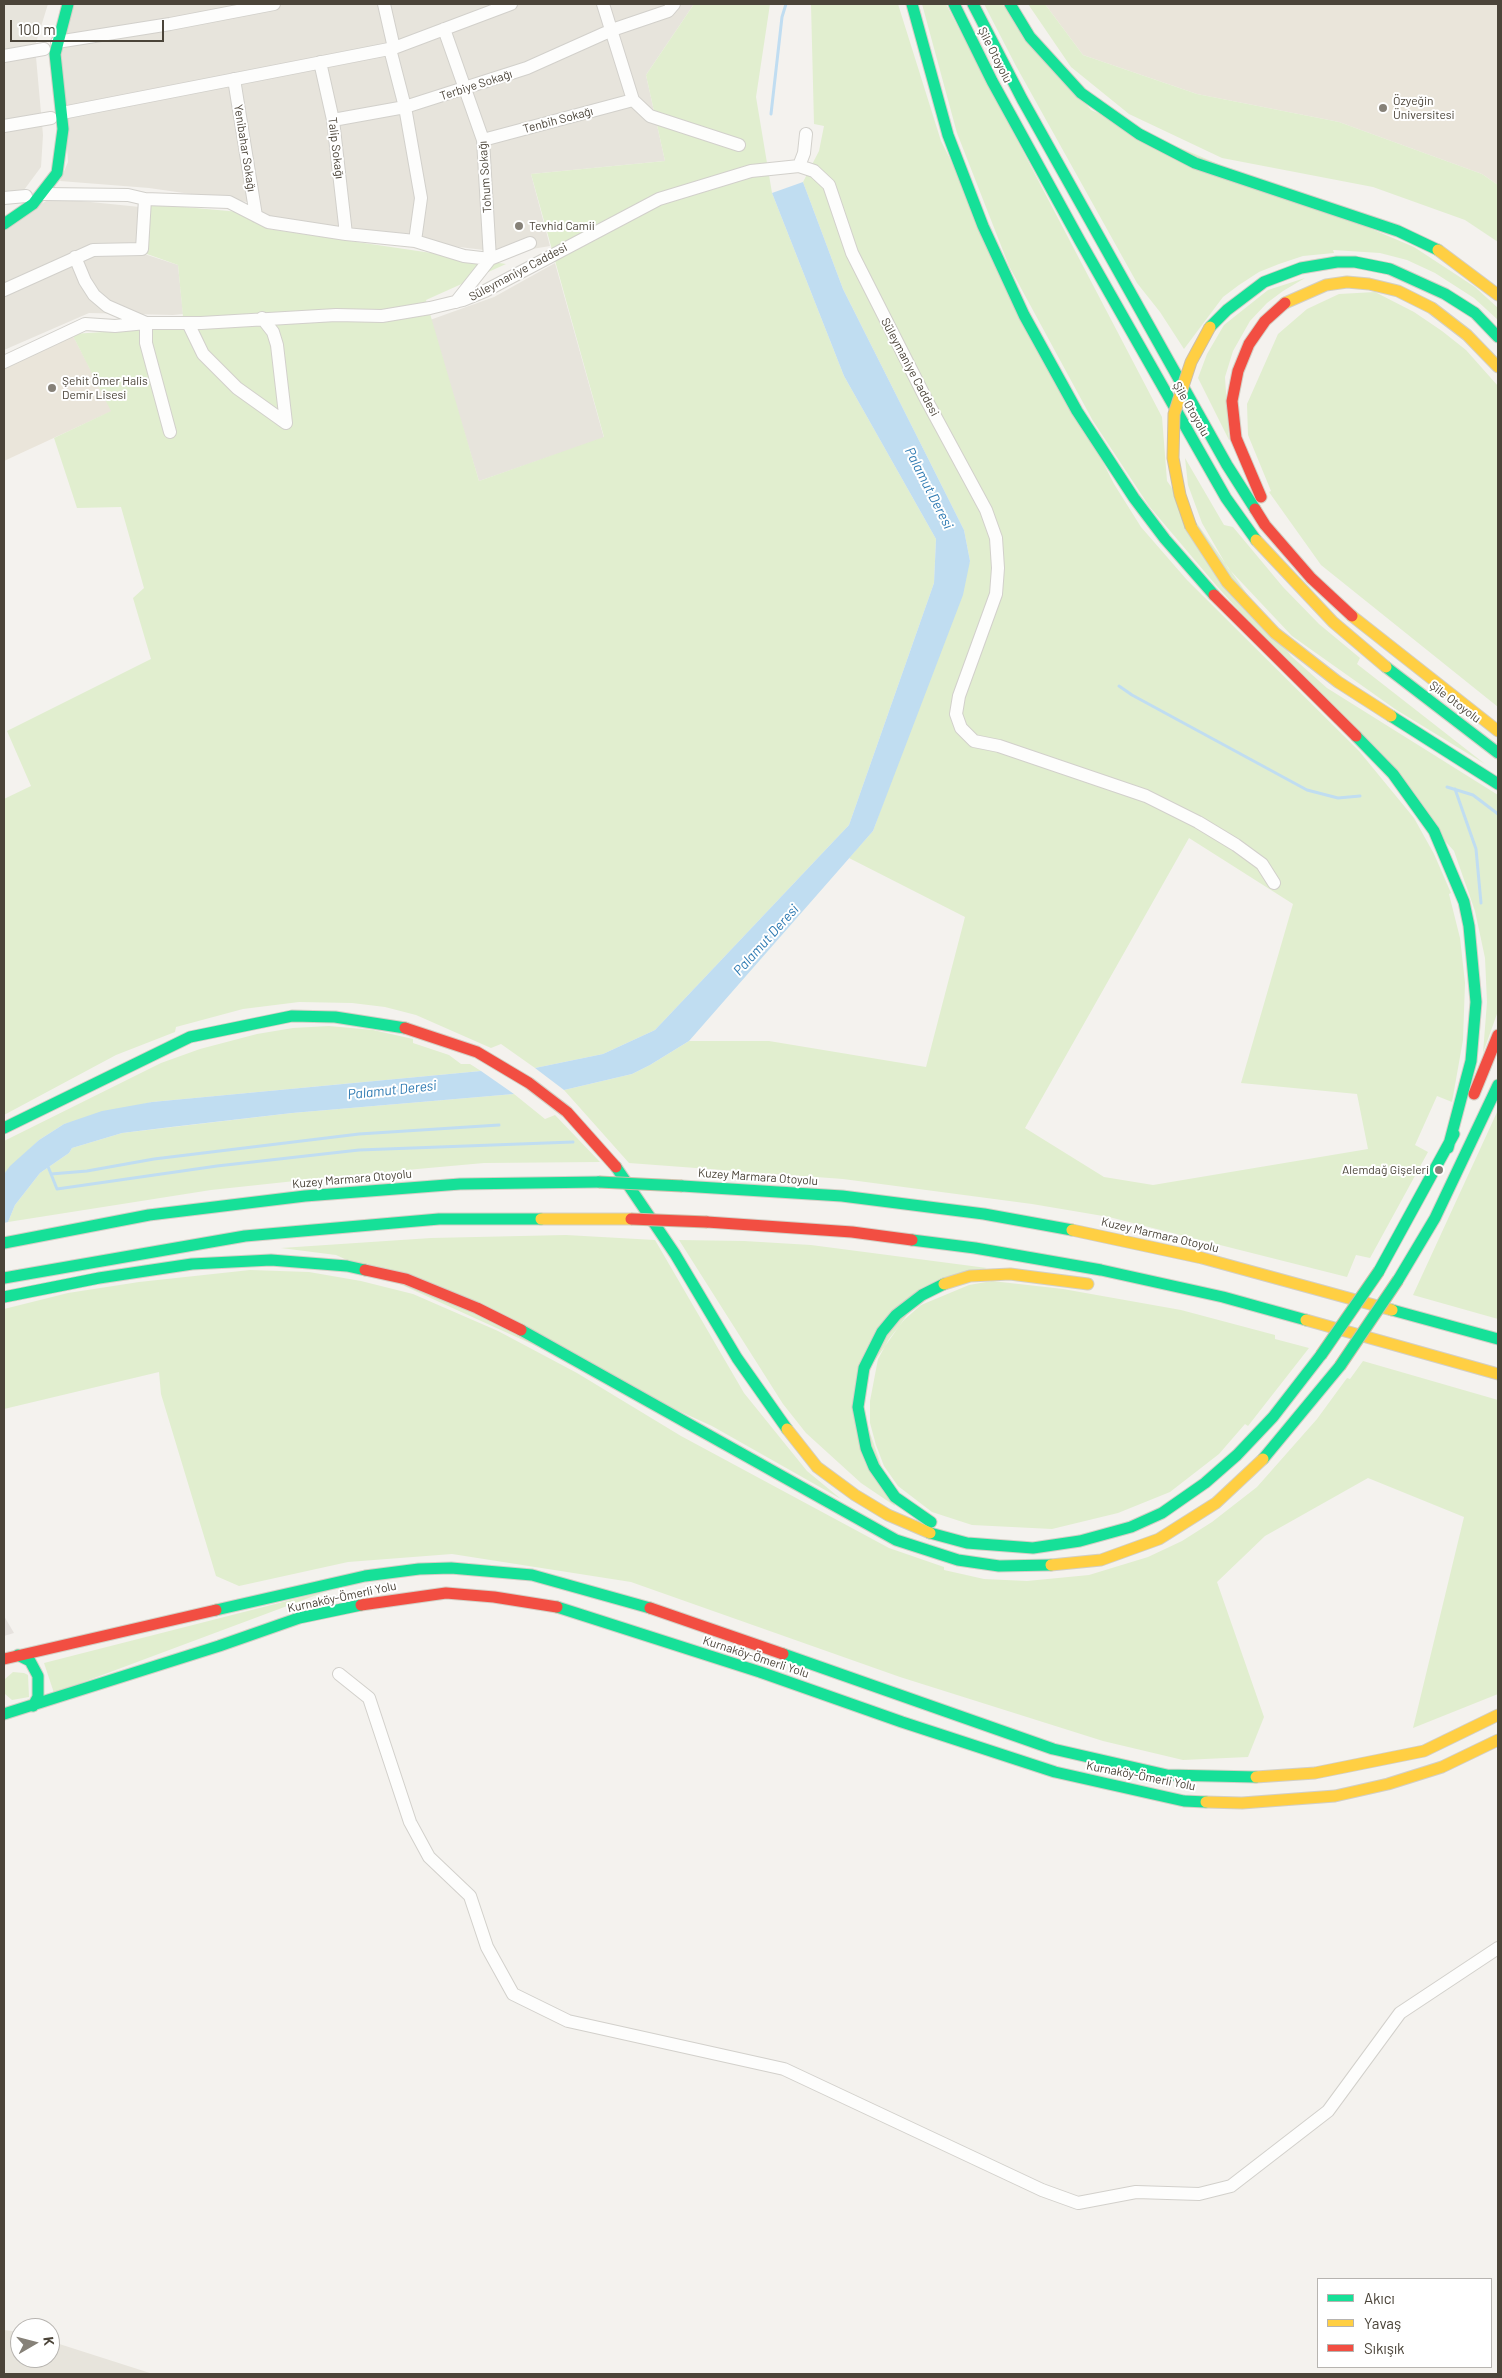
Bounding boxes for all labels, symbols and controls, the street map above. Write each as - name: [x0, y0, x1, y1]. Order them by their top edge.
- scale bar: [12, 10, 166, 42]
- text: 100 m: [18, 20, 56, 38]
- street label: Şile Otoyolu: [975, 25, 1015, 85]
- street label: Terbiye Sokağı: [438, 67, 514, 103]
- place label: Özyeğin Üniversitesi: [1393, 94, 1455, 122]
- marker: Özyeğin Üniversitesi: [1377, 102, 1389, 114]
- street label: Yenibahar Sokağı: [231, 103, 259, 193]
- street label: Tenbih Sokağı: [521, 104, 595, 136]
- street label: Talip Sokağı: [325, 116, 347, 180]
- street label: Tohum Sokağı: [475, 140, 495, 214]
- place label: Tevhid Camii: [529, 219, 595, 233]
- marker: Tevhid Camii: [513, 220, 525, 232]
- street label: Süleymaniye Caddesi: [466, 240, 570, 304]
- street label: Süleymaniye Caddesi: [878, 315, 942, 419]
- place label: Şehit Ömer Halis Demir Lisesi: [62, 374, 148, 402]
- street label: Şile Otoyolu: [1170, 379, 1212, 439]
- marker: Şehit Ömer Halis Demir Lisesi: [46, 382, 58, 394]
- water label: Palamut Deresi: [901, 444, 957, 532]
- street label: Şile Otoyolu: [1426, 678, 1484, 726]
- water label: Palamut Deresi: [730, 901, 802, 979]
- water label: Palamut Deresi: [347, 1077, 437, 1103]
- place label: Alemdağ Gişeleri: [1342, 1163, 1429, 1177]
- marker: Alemdağ Gişeleri: [1433, 1164, 1445, 1176]
- street label: Kuzey Marmara Otoyolu: [697, 1166, 819, 1188]
- street label: Kuzey Marmara Otoyolu: [291, 1167, 413, 1191]
- street label: Kuzey Marmara Otoyolu: [1100, 1214, 1220, 1256]
- street label: Kurnaköy-Ömerli Yolu: [286, 1578, 398, 1616]
- street label: Kurnaköy-Ömerli Yolu: [701, 1633, 811, 1681]
- street label: Kurnaköy-Ömerli Yolu: [1085, 1758, 1197, 1794]
- legend: [1317, 2278, 1492, 2368]
- text: Akıcı: [1364, 2289, 1395, 2307]
- text: Yavaş: [1364, 2314, 1401, 2332]
- north arrow: [10, 2318, 60, 2368]
- text: K: [40, 2335, 58, 2346]
- text: Sıkışık: [1364, 2339, 1405, 2357]

